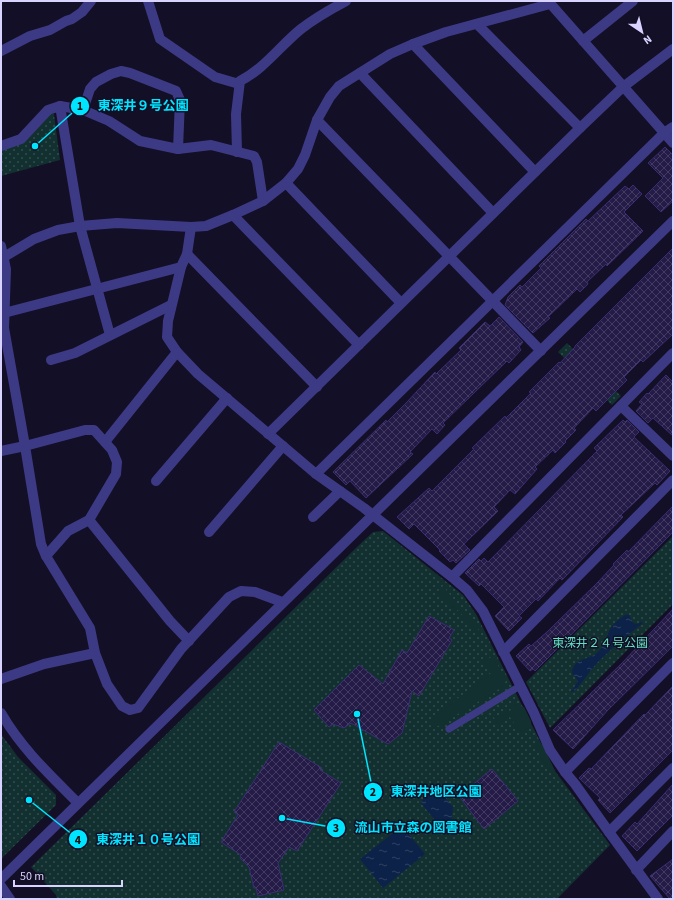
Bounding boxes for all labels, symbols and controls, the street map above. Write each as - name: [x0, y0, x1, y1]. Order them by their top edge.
- north arrow: [622, 12, 662, 52]
- text: N: [640, 32, 655, 48]
- callout: 東深井９号公園: [70, 93, 197, 118]
- text: 東深井９号公園: [97, 97, 189, 115]
- text: 1: [77, 98, 83, 115]
- park label: 東深井２４号公園: [552, 635, 648, 652]
- callout: 東深井地区公園: [363, 779, 490, 804]
- text: 東深井地区公園: [390, 783, 482, 801]
- text: 2: [370, 784, 376, 801]
- callout: 流山市立森の図書館: [326, 815, 479, 840]
- text: 流山市立森の図書館: [354, 819, 472, 837]
- text: 3: [333, 820, 339, 837]
- callout: 東深井１０号公園: [68, 827, 208, 852]
- text: 東深井１０号公園: [96, 831, 200, 849]
- text: 4: [75, 832, 82, 849]
- scale bar: [14, 862, 122, 888]
- text: 50 m: [20, 868, 44, 885]

